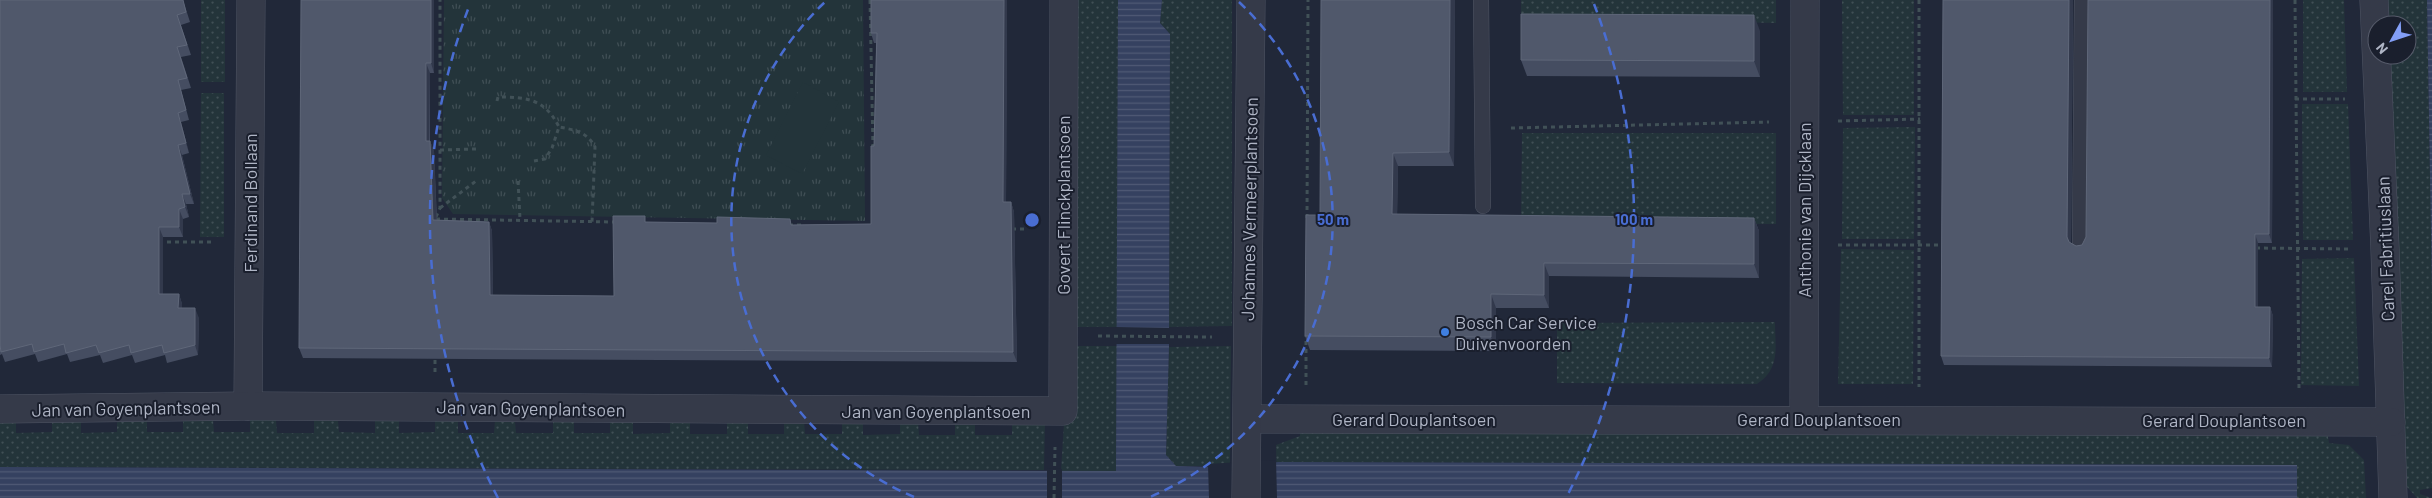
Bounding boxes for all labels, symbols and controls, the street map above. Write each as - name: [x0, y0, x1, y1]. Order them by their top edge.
- north arrow: [2367, 15, 2417, 65]
- text: N: [2372, 40, 2391, 58]
- street label: Johannes Vermeerplantsoen: [1236, 97, 1262, 321]
- street label: Govert Flinckplantsoen: [1052, 115, 1074, 295]
- street label: Anthonie van Dijcklaan: [1793, 122, 1815, 298]
- street label: Ferdinand Bollaan: [239, 133, 261, 273]
- street label: Carel Fabritiuslaan: [2371, 176, 2399, 322]
- text: 50 m: [1317, 210, 1349, 228]
- text: 100 m: [1615, 210, 1653, 228]
- centre of rings: [1023, 211, 1041, 229]
- place label: Bosch Car Service Duivenvoorden: [1455, 311, 1597, 354]
- marker: Bosch Car Service Duivenvoorden: [1439, 326, 1451, 338]
- street label: Jan van Goyenplantsoen: [31, 395, 221, 421]
- street label: Jan van Goyenplantsoen: [436, 395, 626, 421]
- street label: Jan van Goyenplantsoen: [842, 400, 1030, 422]
- street label: Gerard Douplantsoen: [1332, 408, 1496, 430]
- street label: Gerard Douplantsoen: [1737, 408, 1901, 430]
- street label: Gerard Douplantsoen: [2142, 409, 2306, 431]

